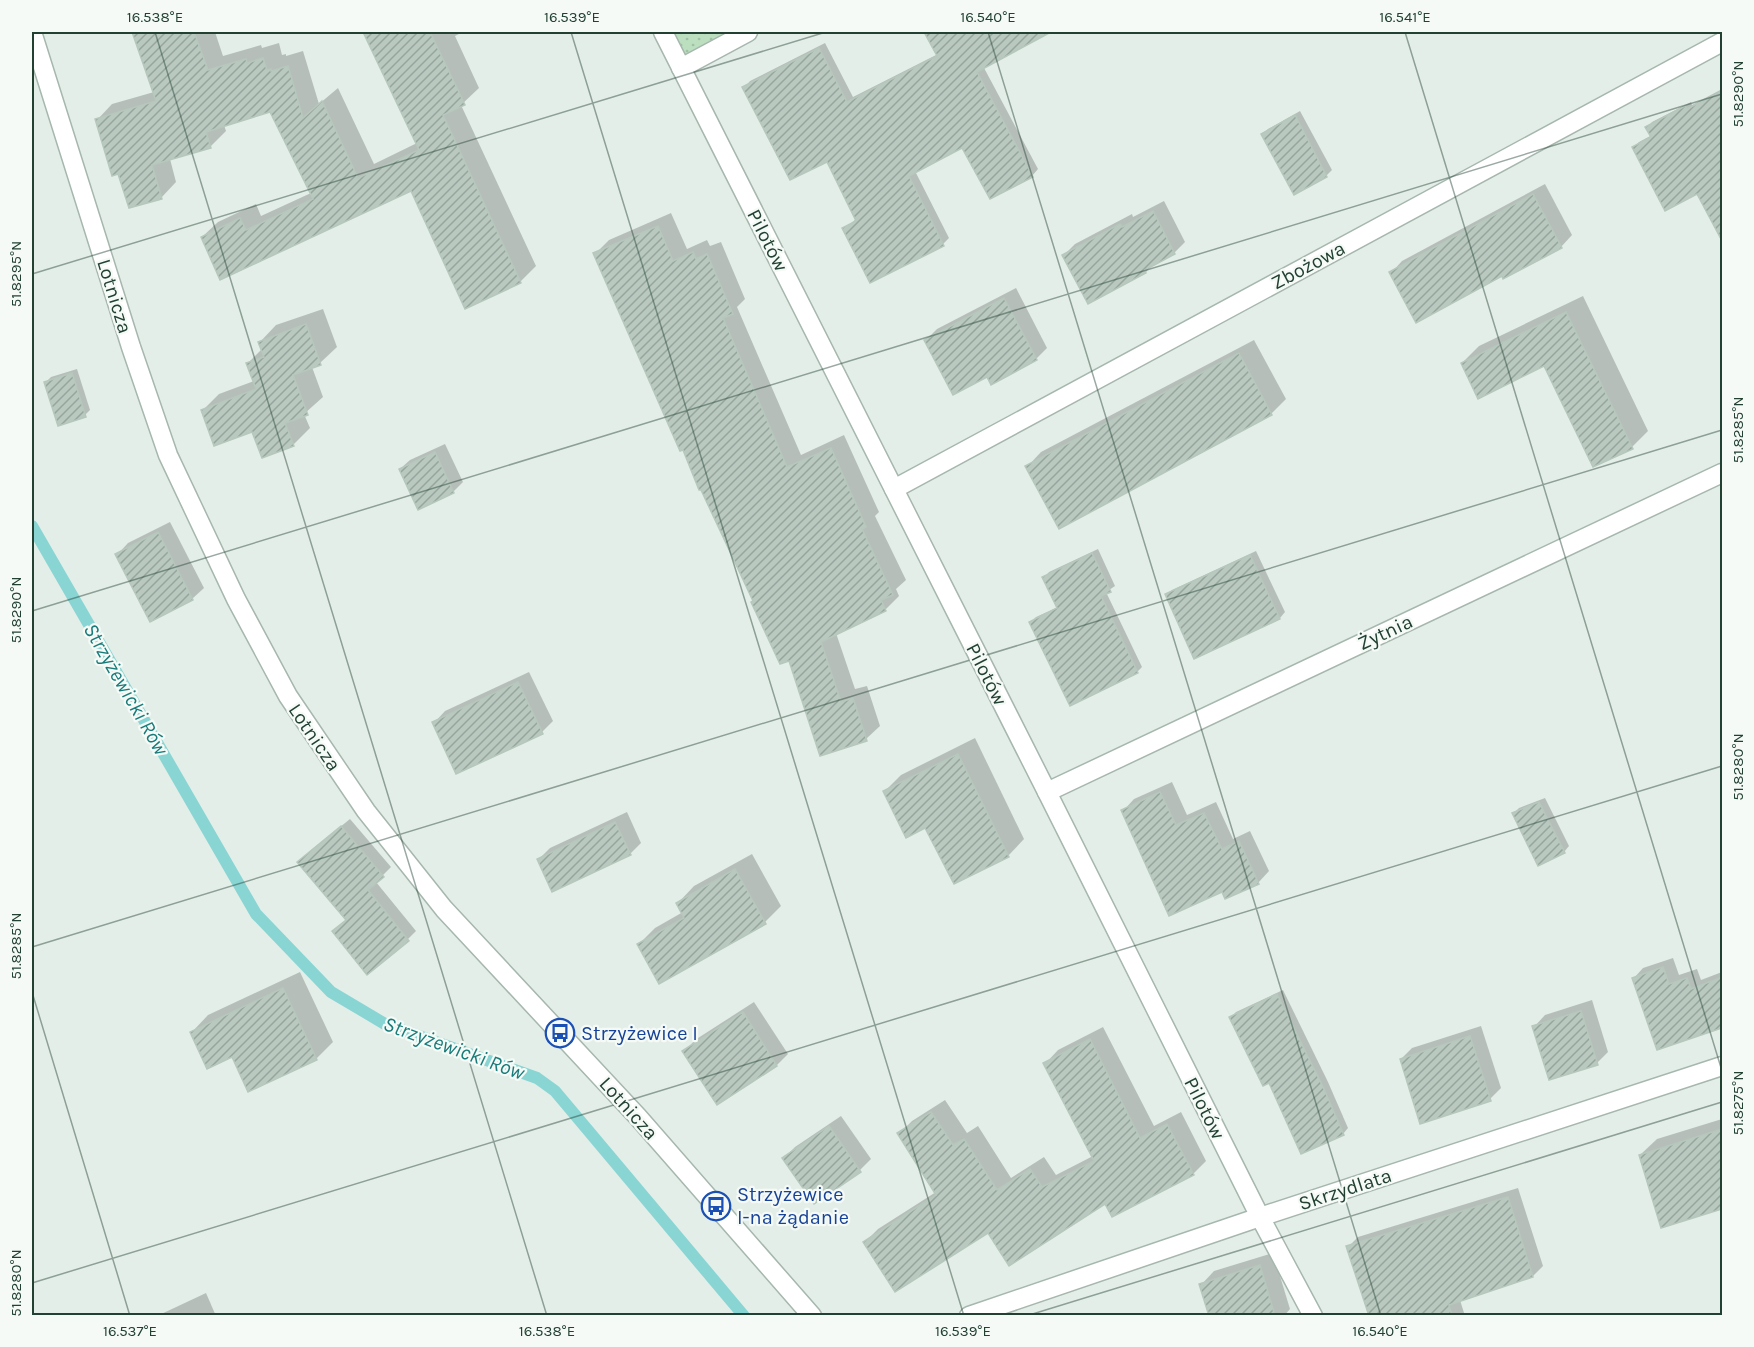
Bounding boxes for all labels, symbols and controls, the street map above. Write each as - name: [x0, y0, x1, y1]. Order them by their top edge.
- text: 16.538°E: [127, 8, 183, 26]
- text: 16.539°E: [544, 8, 600, 26]
- text: 16.540°E: [960, 8, 1016, 26]
- text: 16.541°E: [1379, 8, 1431, 26]
- text: 51.8290°N: [1729, 61, 1747, 127]
- street label: Pilotów: [742, 205, 793, 276]
- street label: Zbożowa: [1267, 236, 1349, 294]
- text: 51.8295°N: [7, 241, 25, 307]
- street label: Lotnicza: [92, 256, 137, 336]
- text: 51.8285°N: [1729, 396, 1747, 464]
- text: 51.8290°N: [7, 577, 25, 643]
- street label: Żytnia: [1354, 610, 1416, 655]
- water label: Strzyżewicki Rów: [79, 619, 174, 760]
- street label: Pilotów: [961, 639, 1012, 710]
- street label: Lotnicza: [284, 699, 346, 775]
- text: 51.8280°N: [1729, 733, 1747, 801]
- text: 51.8285°N: [7, 912, 25, 980]
- water label: Strzyżewicki Rów: [380, 1011, 529, 1085]
- bus stop icon: Strzyżewice I: [544, 1017, 576, 1049]
- place label: Strzyżewice I: [581, 1022, 698, 1045]
- text: 51.8275°N: [1729, 1071, 1747, 1135]
- street label: Lotnicza: [594, 1072, 663, 1145]
- street label: Pilotów: [1179, 1073, 1230, 1144]
- street label: Skrzydlata: [1296, 1164, 1395, 1215]
- place label: Strzyżewice I-na żądanie: [737, 1183, 849, 1229]
- bus stop icon: Strzyżewice I-na żądanie: [700, 1190, 732, 1222]
- text: 51.8280°N: [7, 1249, 25, 1317]
- text: 16.537°E: [103, 1322, 157, 1340]
- text: 16.538°E: [519, 1322, 575, 1340]
- text: 16.539°E: [935, 1322, 991, 1340]
- text: 16.540°E: [1352, 1322, 1408, 1340]

